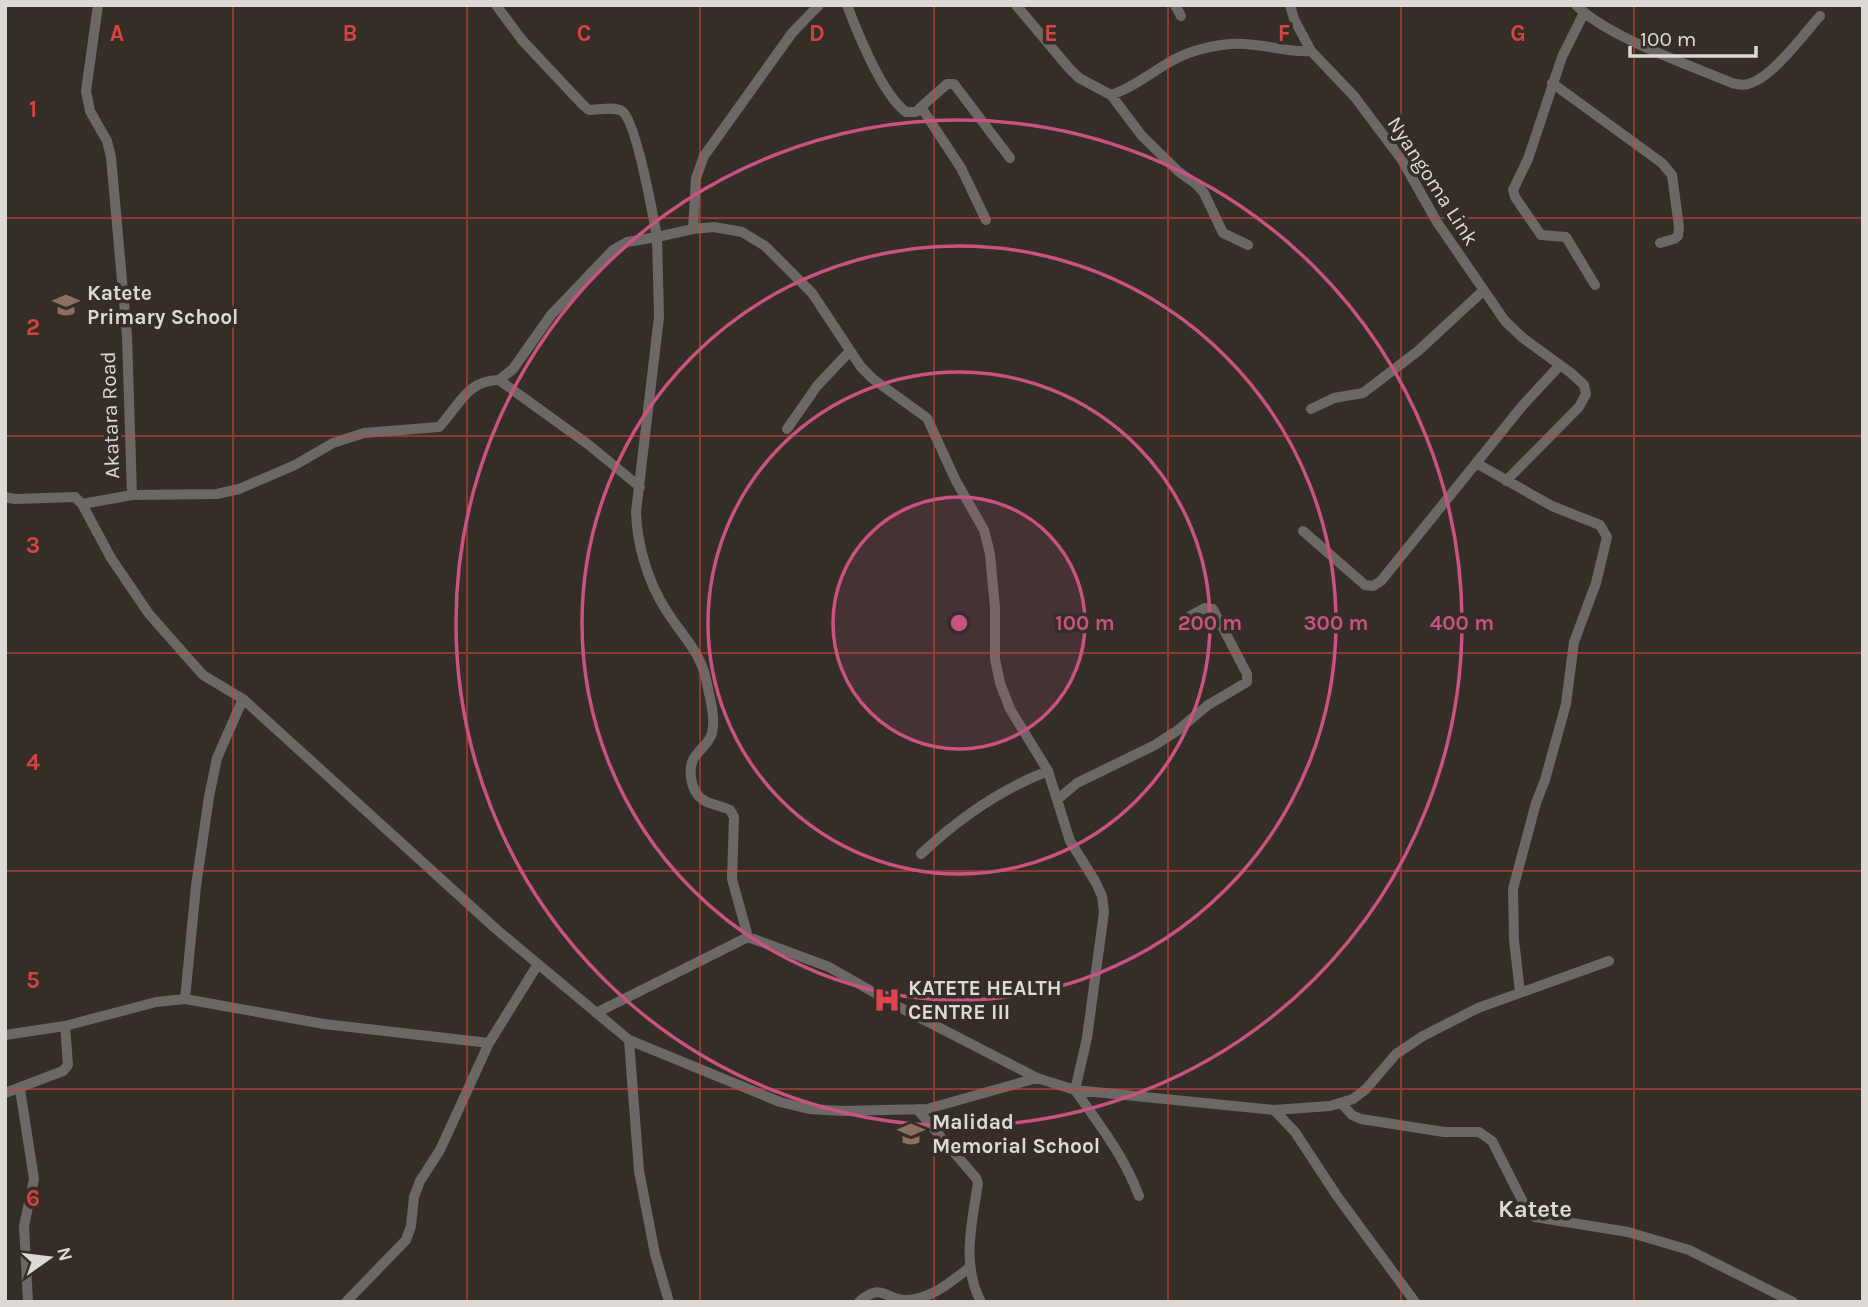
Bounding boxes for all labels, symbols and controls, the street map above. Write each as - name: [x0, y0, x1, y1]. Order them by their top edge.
- scale bar: [1630, 14, 1756, 58]
- text: A: [110, 20, 124, 47]
- text: B: [343, 20, 357, 47]
- text: C: [577, 20, 591, 47]
- text: D: [809, 20, 825, 47]
- text: E: [1044, 20, 1058, 47]
- text: F: [1278, 20, 1290, 47]
- text: G: [1510, 20, 1526, 47]
- text: 100 m: [1640, 27, 1697, 51]
- text: 1: [29, 96, 37, 123]
- street label: Nyangoma Link: [1383, 112, 1484, 250]
- place label: Katete Primary School: [87, 281, 238, 329]
- school or university icon: Katete Primary School: [51, 290, 81, 320]
- text: 2: [26, 314, 40, 341]
- street label: Akatara Road: [96, 351, 124, 479]
- text: 3: [26, 532, 40, 559]
- centre of rings: [947, 611, 971, 635]
- text: 100 m: [1055, 611, 1115, 635]
- text: 200 m: [1178, 611, 1242, 635]
- text: 300 m: [1304, 611, 1368, 635]
- text: 400 m: [1430, 611, 1494, 635]
- text: 4: [26, 749, 40, 776]
- text: 5: [26, 967, 40, 994]
- place label: KATETE HEALTH CENTRE III: [908, 976, 1062, 1024]
- hospital icon: KATETE HEALTH CENTRE III: [872, 985, 902, 1015]
- place label: Malidad Memorial School: [932, 1110, 1100, 1158]
- school or university icon: Malidad Memorial School: [896, 1119, 926, 1149]
- text: 6: [26, 1185, 40, 1212]
- district label: Katete: [1498, 1195, 1572, 1223]
- north arrow: [14, 1223, 84, 1293]
- text: N: [52, 1245, 77, 1263]

